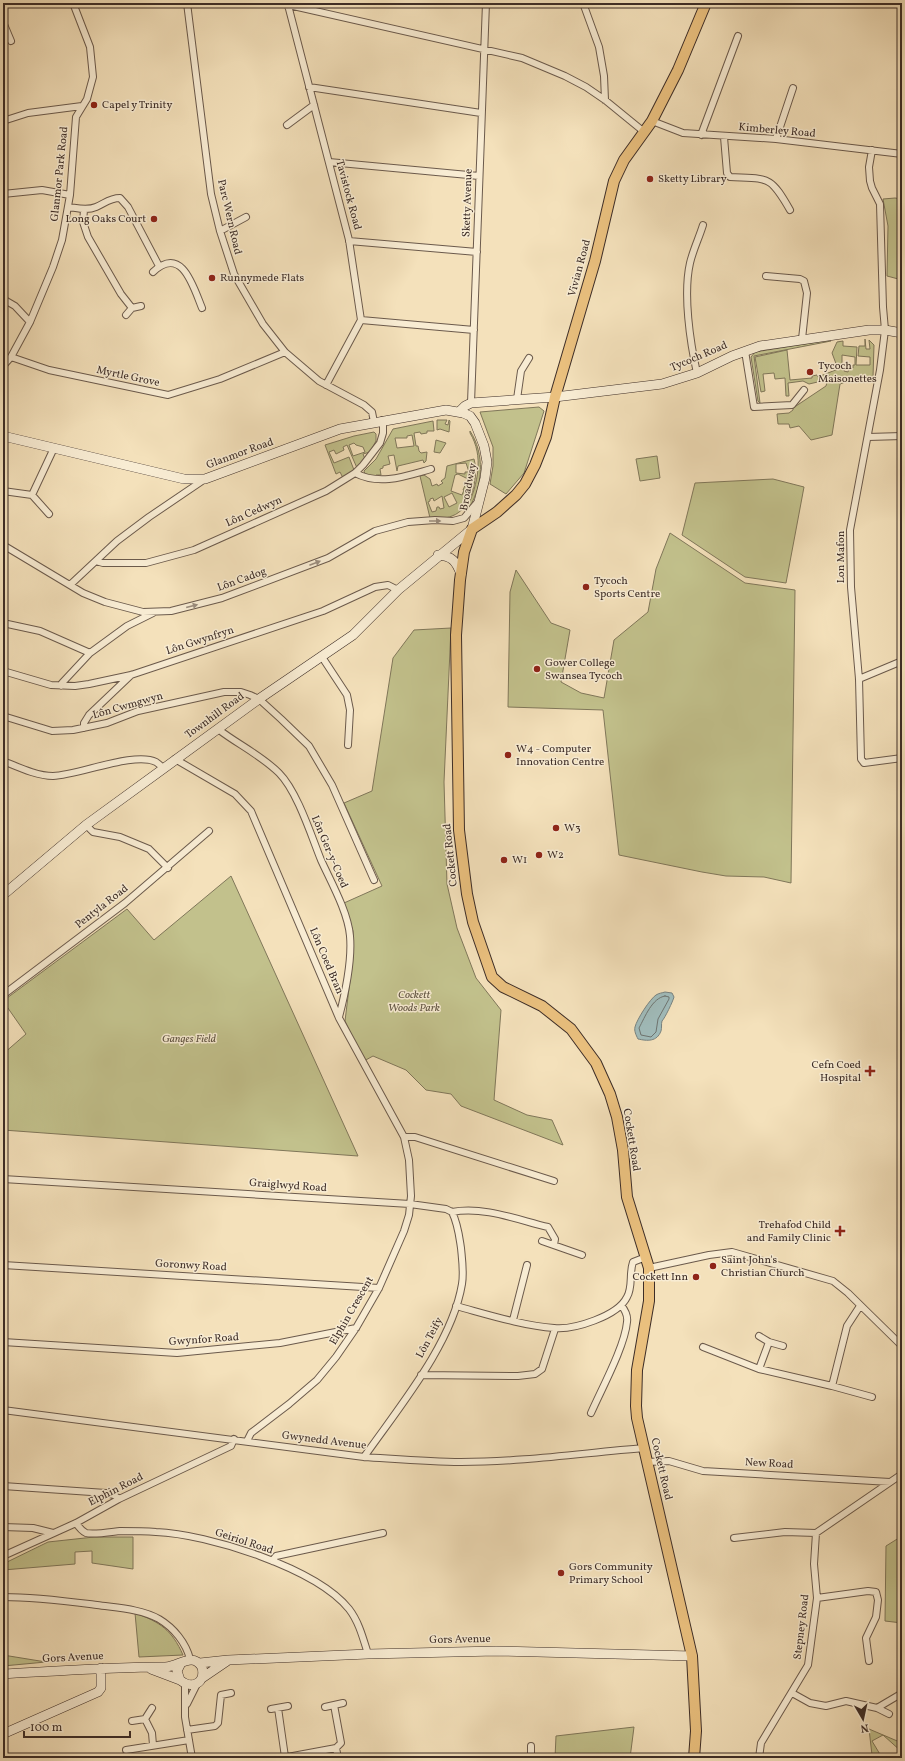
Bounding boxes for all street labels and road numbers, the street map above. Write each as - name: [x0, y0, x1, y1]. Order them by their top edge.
- street label: Kimberley Road: [738, 120, 816, 142]
- street label: Glanmor Park Road: [48, 126, 72, 222]
- street label: Tavistock Road: [331, 158, 365, 232]
- street label: Sketty Avenue: [459, 168, 477, 238]
- street label: Parc Wern Road: [213, 178, 245, 256]
- street label: Vivian Road: [565, 238, 595, 298]
- street label: Tycoch Road: [668, 338, 730, 376]
- street label: Myrtle Grove: [95, 363, 161, 391]
- street label: Glanmor Road: [204, 435, 276, 473]
- street label: Broadway: [457, 462, 481, 512]
- street label: Lôn Cedwyn: [223, 493, 285, 531]
- street label: Lon Mafon: [834, 530, 849, 583]
- street label: Lôn Cadog: [215, 564, 269, 596]
- street label: Lôn Gwynfryn: [164, 623, 236, 659]
- street label: Lôn Cwmgwyn: [91, 689, 165, 723]
- street label: Townhill Road: [182, 689, 248, 743]
- street label: Lôn Ger-y-Coed: [307, 813, 351, 891]
- street label: Cockett Road: [440, 823, 462, 887]
- street label: Pentyla Road: [72, 882, 132, 932]
- street label: Lôn Coed Bran: [305, 925, 347, 997]
- street label: Cockett Road: [619, 1108, 643, 1172]
- street label: Graiglwyd Road: [249, 1176, 327, 1196]
- street label: Goronwy Road: [155, 1257, 227, 1275]
- street label: Elphin Crescent: [326, 1274, 378, 1348]
- street label: Lôn Teify: [413, 1315, 447, 1361]
- street label: Gwynfor Road: [168, 1330, 240, 1350]
- street label: Gwynedd Avenue: [281, 1428, 367, 1454]
- street label: Cockett Road: [647, 1436, 675, 1502]
- street label: New Road: [744, 1455, 794, 1473]
- street label: Elphin Road: [86, 1470, 146, 1510]
- street label: Geiriol Road: [213, 1526, 275, 1558]
- street label: Stepney Road: [791, 1593, 813, 1661]
- street label: Gors Avenue: [429, 1632, 491, 1648]
- street label: Gors Avenue: [42, 1649, 104, 1667]

